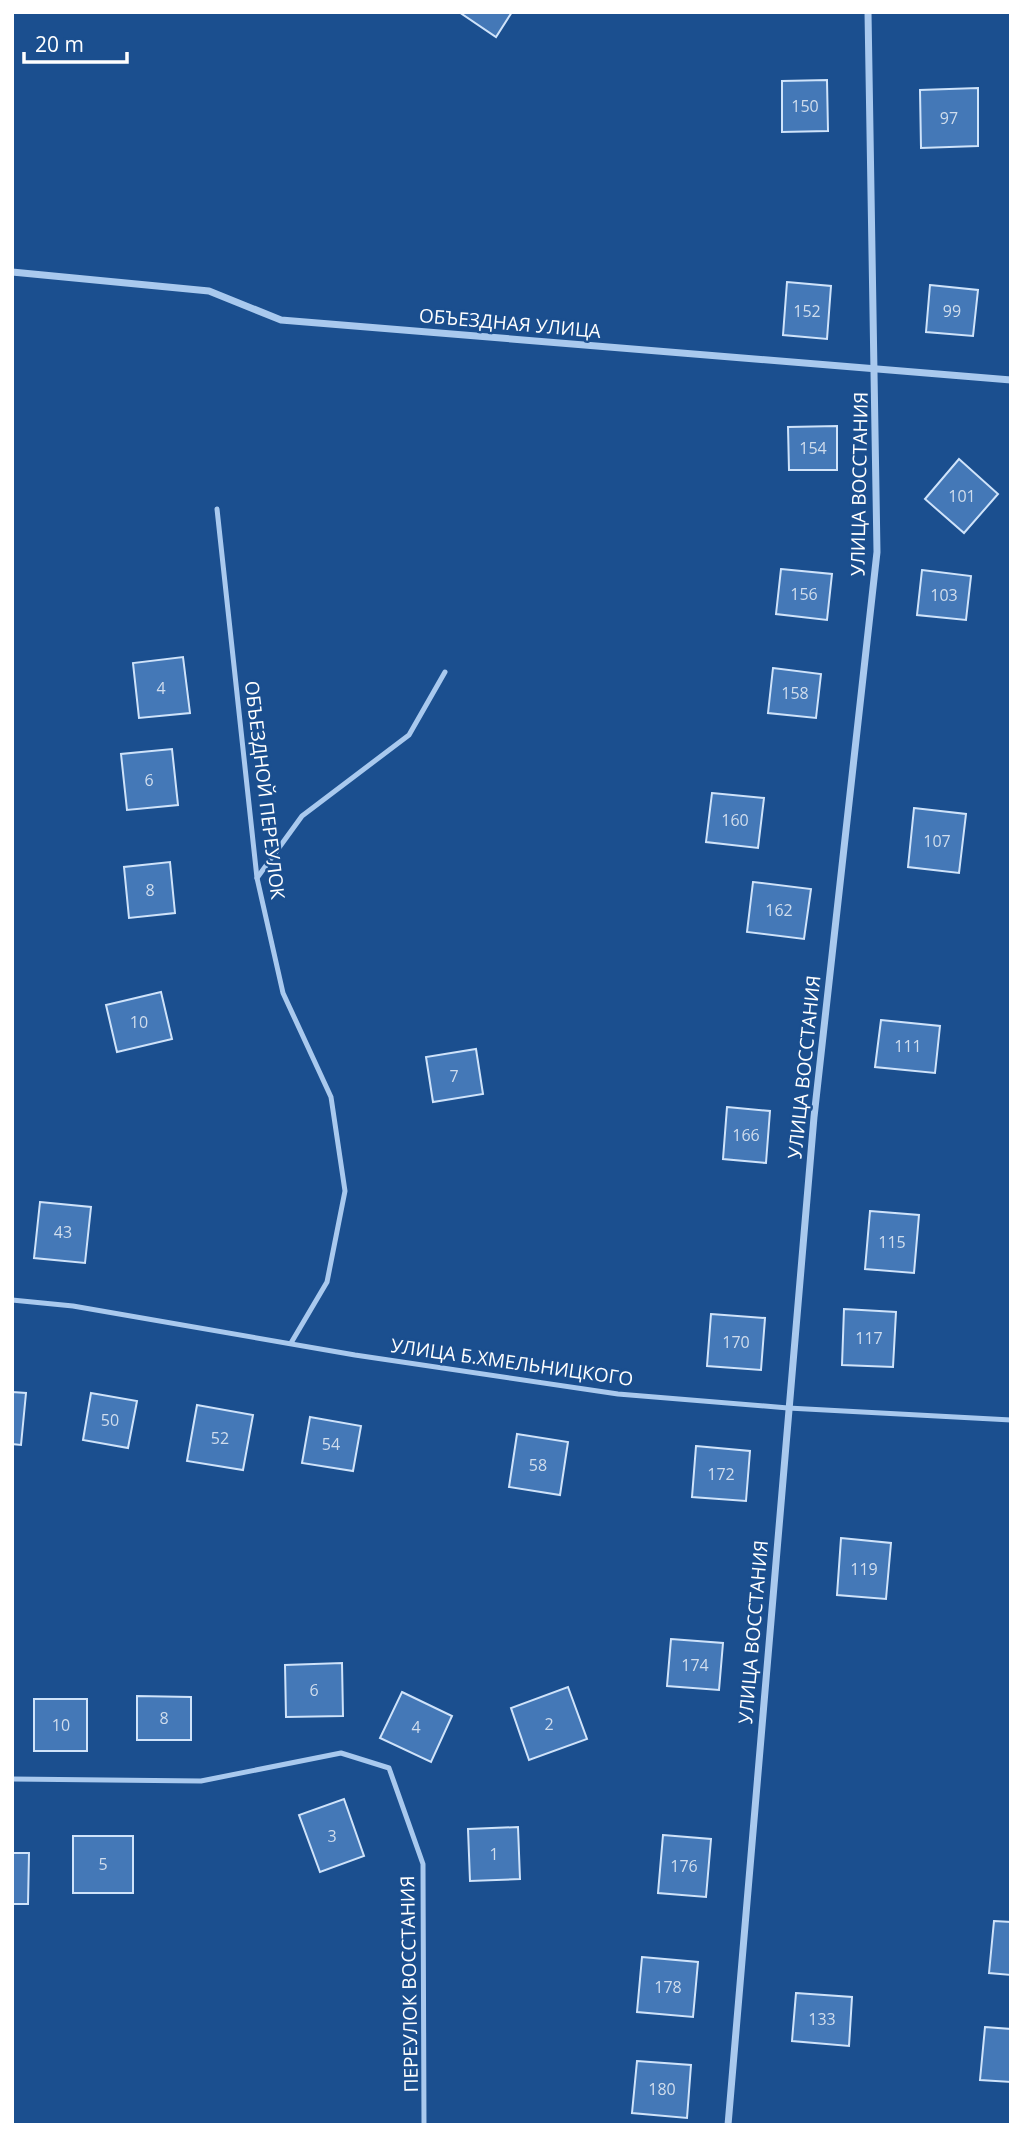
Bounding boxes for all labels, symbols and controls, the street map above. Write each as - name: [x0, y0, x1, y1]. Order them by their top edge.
- scale bar: [24, 21, 128, 65]
- text: 20 m: [35, 30, 84, 58]
- house number: 150: [791, 95, 819, 117]
- house number: 97: [940, 107, 958, 129]
- house number: 152: [793, 300, 821, 322]
- house number: 99: [943, 300, 961, 322]
- street label: ОБЪЕЗДНАЯ УЛИЦА: [418, 302, 602, 344]
- street label: УЛИЦА ВОССТАНИЯ: [844, 392, 874, 576]
- house number: 154: [799, 437, 827, 459]
- house number: 101: [948, 485, 976, 507]
- house number: 156: [790, 583, 818, 605]
- house number: 103: [930, 584, 958, 606]
- house number: 4: [156, 677, 166, 699]
- street label: ОБЪЕЗДНОЙ ПЕРЕУЛОК: [239, 679, 291, 901]
- house number: 158: [781, 682, 809, 704]
- house number: 6: [144, 769, 154, 791]
- house number: 160: [721, 809, 749, 831]
- house number: 107: [923, 830, 951, 852]
- house number: 8: [145, 879, 155, 901]
- house number: 162: [765, 899, 793, 921]
- street label: УЛИЦА ВОССТАНИЯ: [781, 974, 827, 1160]
- house number: 10: [130, 1011, 148, 1033]
- house number: 111: [894, 1035, 922, 1057]
- house number: 7: [449, 1065, 459, 1087]
- house number: 166: [732, 1124, 760, 1146]
- house number: 43: [54, 1221, 72, 1243]
- house number: 115: [878, 1231, 906, 1253]
- house number: 117: [855, 1327, 883, 1349]
- house number: 170: [722, 1331, 750, 1353]
- street label: УЛИЦА Б.ХМЕЛЬНИЦКОГО: [389, 1332, 635, 1392]
- house number: 50: [101, 1409, 119, 1431]
- house number: 52: [211, 1427, 229, 1449]
- house number: 54: [322, 1433, 340, 1455]
- house number: 58: [529, 1454, 547, 1476]
- house number: 172: [707, 1463, 735, 1485]
- street label: УЛИЦА ВОССТАНИЯ: [732, 1539, 774, 1725]
- house number: 119: [850, 1558, 878, 1580]
- house number: 174: [681, 1654, 709, 1676]
- house number: 6: [309, 1679, 319, 1701]
- house number: 8: [159, 1707, 169, 1729]
- house number: 2: [544, 1713, 554, 1735]
- house number: 10: [52, 1714, 70, 1736]
- house number: 4: [411, 1716, 421, 1738]
- house number: 3: [327, 1825, 337, 1847]
- house number: 1: [489, 1843, 499, 1865]
- house number: 5: [98, 1853, 108, 1875]
- house number: 176: [670, 1855, 698, 1877]
- street label: ПЕРЕУЛОК ВОССТАНИЯ: [394, 1875, 424, 2093]
- house number: 178: [654, 1976, 682, 1998]
- house number: 133: [808, 2008, 836, 2030]
- house number: 180: [648, 2078, 676, 2100]

